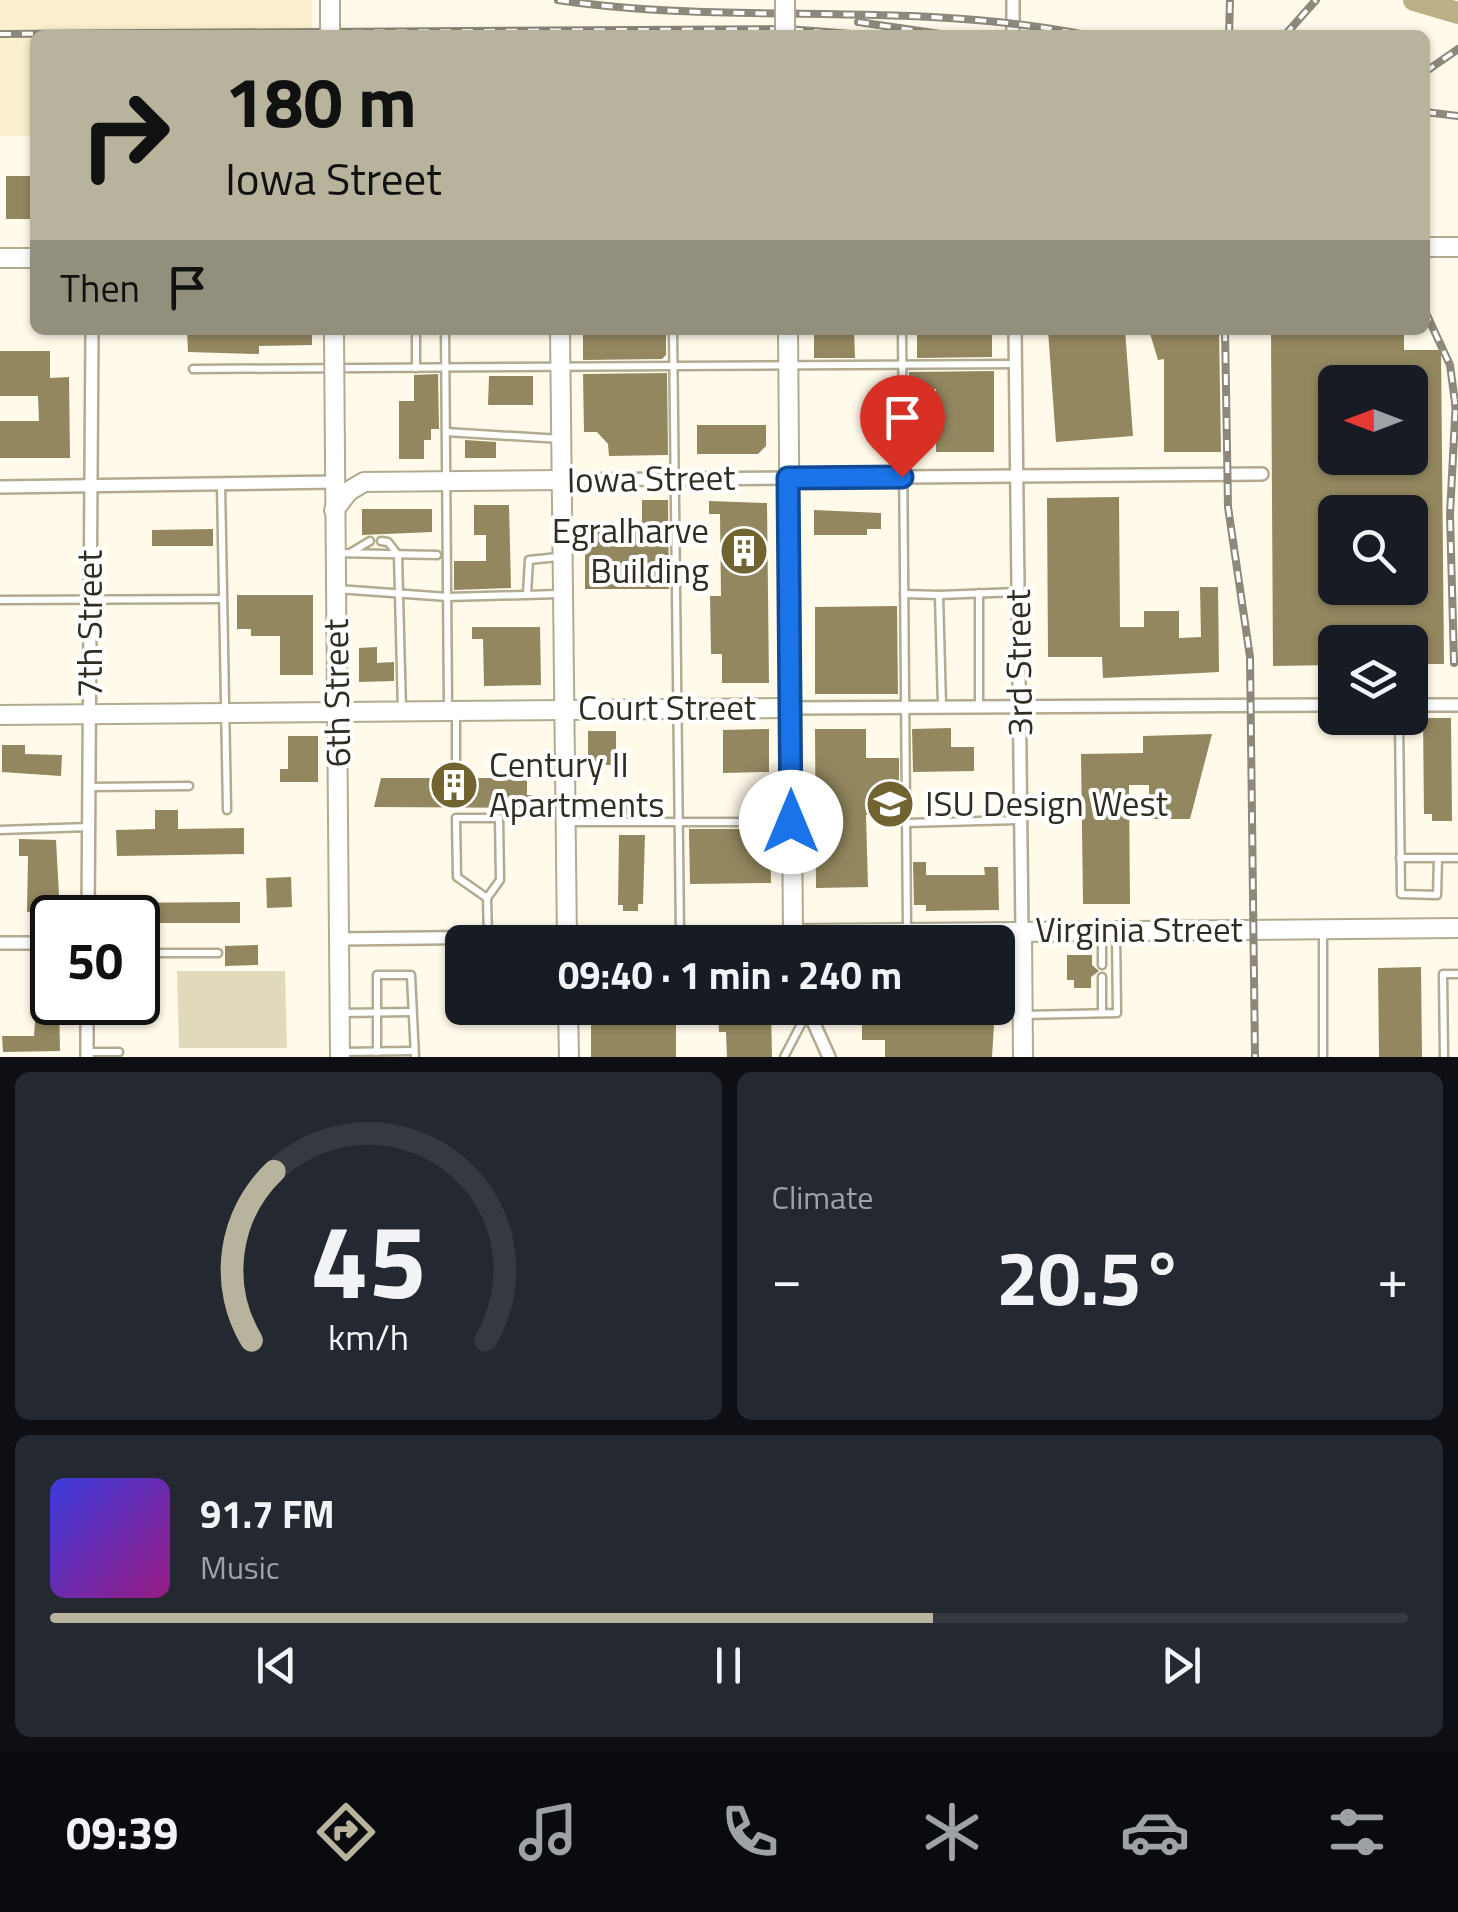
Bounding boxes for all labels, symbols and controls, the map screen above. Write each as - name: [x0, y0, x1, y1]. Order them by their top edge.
- text: 180 m: [225, 48, 417, 154]
- icon: right: [60, 70, 190, 200]
- text: Iowa Street: [225, 144, 442, 212]
- text: Then: [60, 259, 140, 317]
- icon: arrive: [160, 260, 215, 315]
- north arrow: [1318, 365, 1428, 475]
- map controls: [1318, 365, 1428, 735]
- pin: [860, 375, 945, 478]
- icon: arrive: [875, 390, 930, 445]
- street label: Iowa Street: [566, 450, 736, 506]
- button: search: [1318, 495, 1428, 605]
- place label: Egralharve Building: [552, 503, 709, 597]
- building icon: Egralharve Building: [718, 525, 770, 577]
- street label: 7th Street: [62, 550, 116, 698]
- street label: 3rd Street: [990, 589, 1046, 737]
- street label: 6th Street: [308, 618, 364, 768]
- button: layers: [1318, 625, 1428, 735]
- street label: Court Street: [578, 680, 756, 734]
- place label: Century II Apartments: [489, 737, 664, 831]
- building icon: Century II Apartments: [428, 759, 480, 811]
- position arrow: [739, 770, 843, 874]
- place label: ISU Design West: [925, 776, 1168, 830]
- school or university icon: ISU Design West: [864, 778, 916, 830]
- speed limit sign: 50: [30, 895, 160, 1025]
- street label: Virginia Street: [1035, 902, 1243, 956]
- text: 09:40 · 1 min · 240 m: [558, 946, 902, 1004]
- text: Climate: [772, 1173, 873, 1221]
- text: 45: [310, 1180, 426, 1338]
- text: 20.5°: [996, 1220, 1183, 1334]
- text: −: [772, 1236, 802, 1319]
- text: +: [1377, 1236, 1408, 1319]
- text: km/h: [328, 1309, 409, 1364]
- text: 91.7 FM: [200, 1485, 335, 1543]
- text: Music: [200, 1543, 280, 1591]
- icon: previous: [249, 1638, 304, 1693]
- icon: pause: [701, 1638, 756, 1693]
- icon: next: [1154, 1638, 1209, 1693]
- icon: directions: [311, 1797, 381, 1867]
- icon: music: [513, 1797, 583, 1867]
- icon: phone: [715, 1797, 785, 1867]
- icon: climate: [917, 1797, 987, 1867]
- icon: car: [1120, 1797, 1190, 1867]
- icon: filters: [1322, 1797, 1392, 1867]
- text: 09:39: [66, 1798, 178, 1866]

